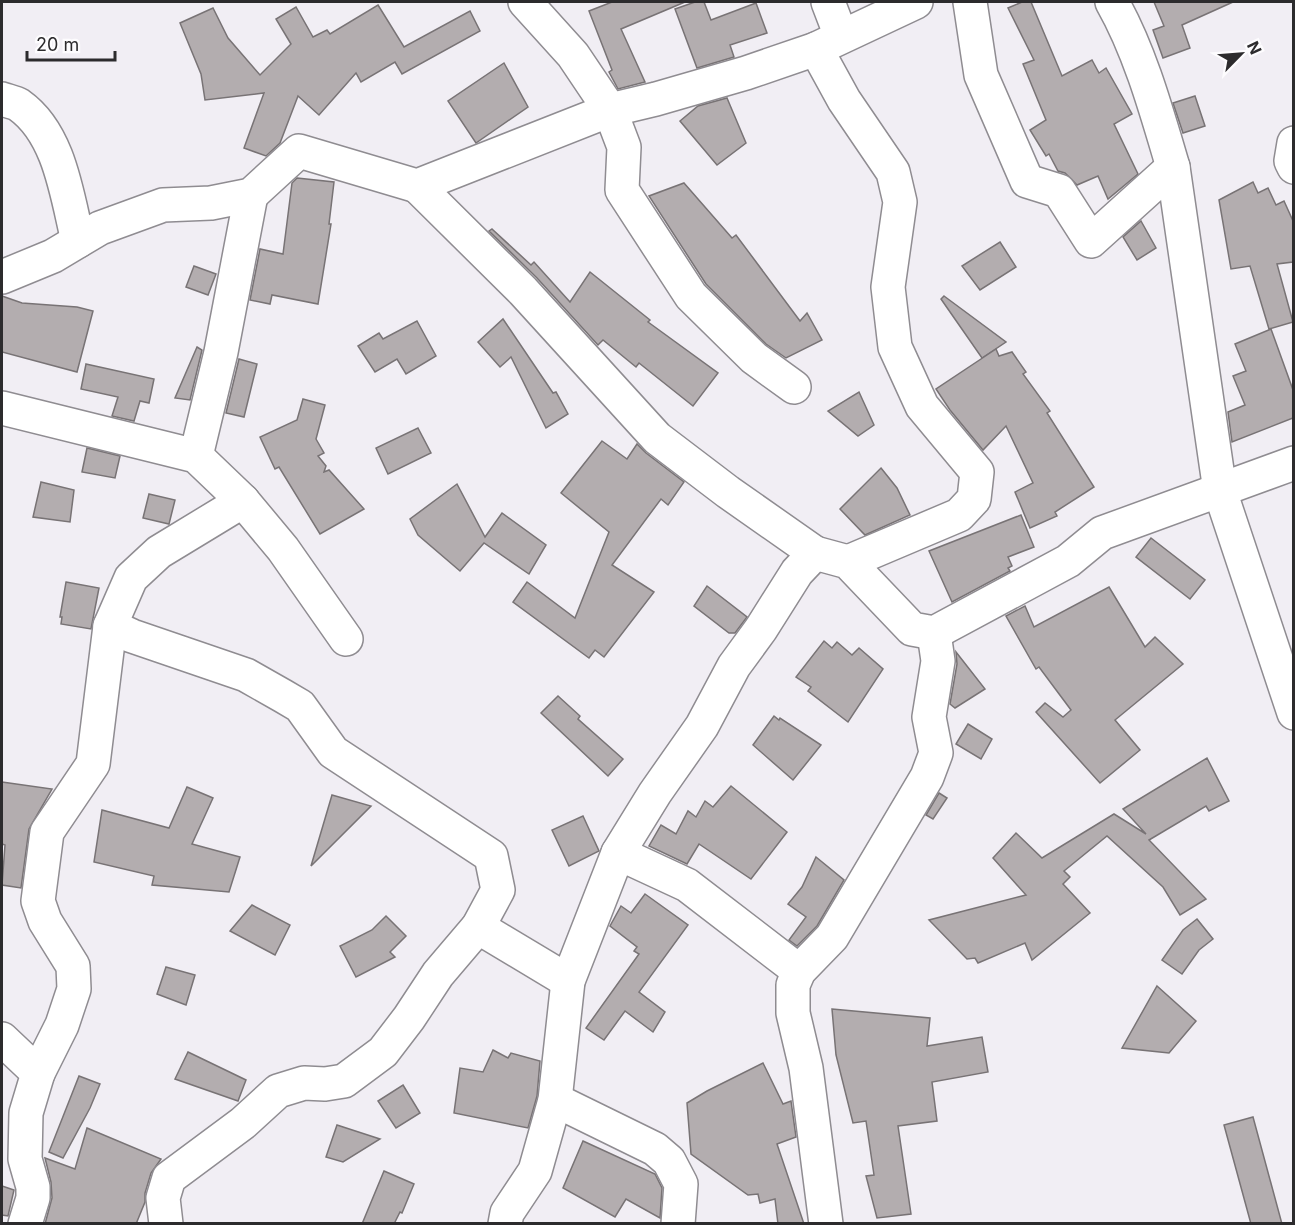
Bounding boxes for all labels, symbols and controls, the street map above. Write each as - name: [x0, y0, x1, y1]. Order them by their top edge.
- scale bar: [27, 24, 116, 62]
- north arrow: [1211, 24, 1271, 84]
- text: 20 m: [36, 34, 79, 55]
- text: N: [1243, 38, 1266, 57]

